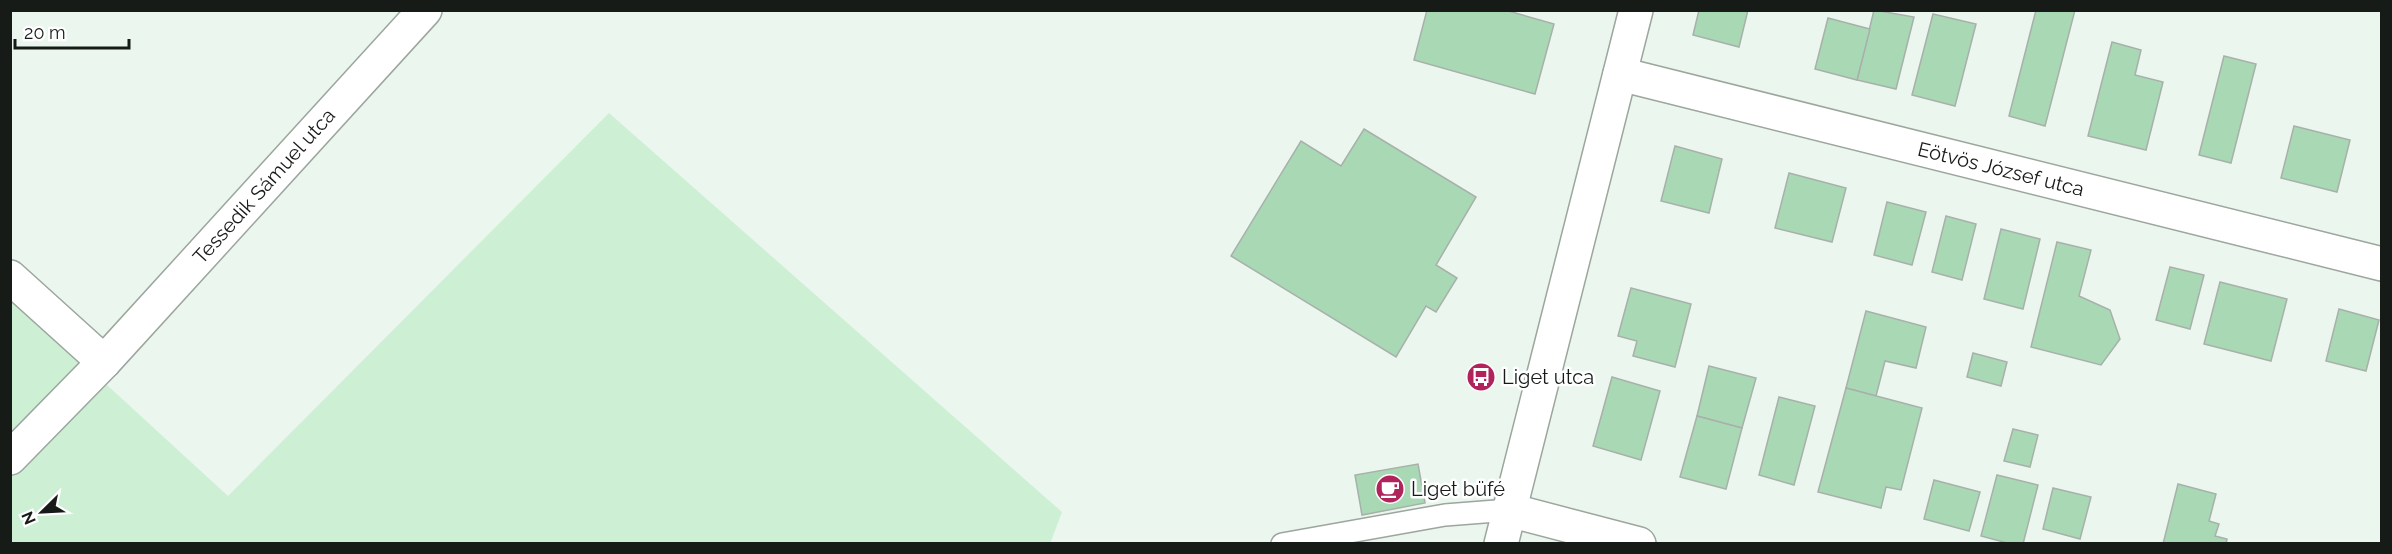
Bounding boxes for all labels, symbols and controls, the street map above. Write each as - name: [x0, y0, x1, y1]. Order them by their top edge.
- scale bar: [15, 12, 129, 50]
- text: 20 m: [24, 22, 66, 43]
- street label: Tessedik Sámuel utca: [188, 103, 340, 269]
- street label: Eötvös József utca: [1915, 137, 2087, 201]
- bus stop icon: Liget utca: [1465, 361, 1497, 393]
- place label: Liget utca: [1502, 365, 1594, 389]
- cafe icon: Liget büfé: [1374, 473, 1406, 505]
- place label: Liget büfé: [1411, 477, 1505, 501]
- north arrow: [12, 482, 72, 542]
- text: N: [18, 508, 40, 527]

